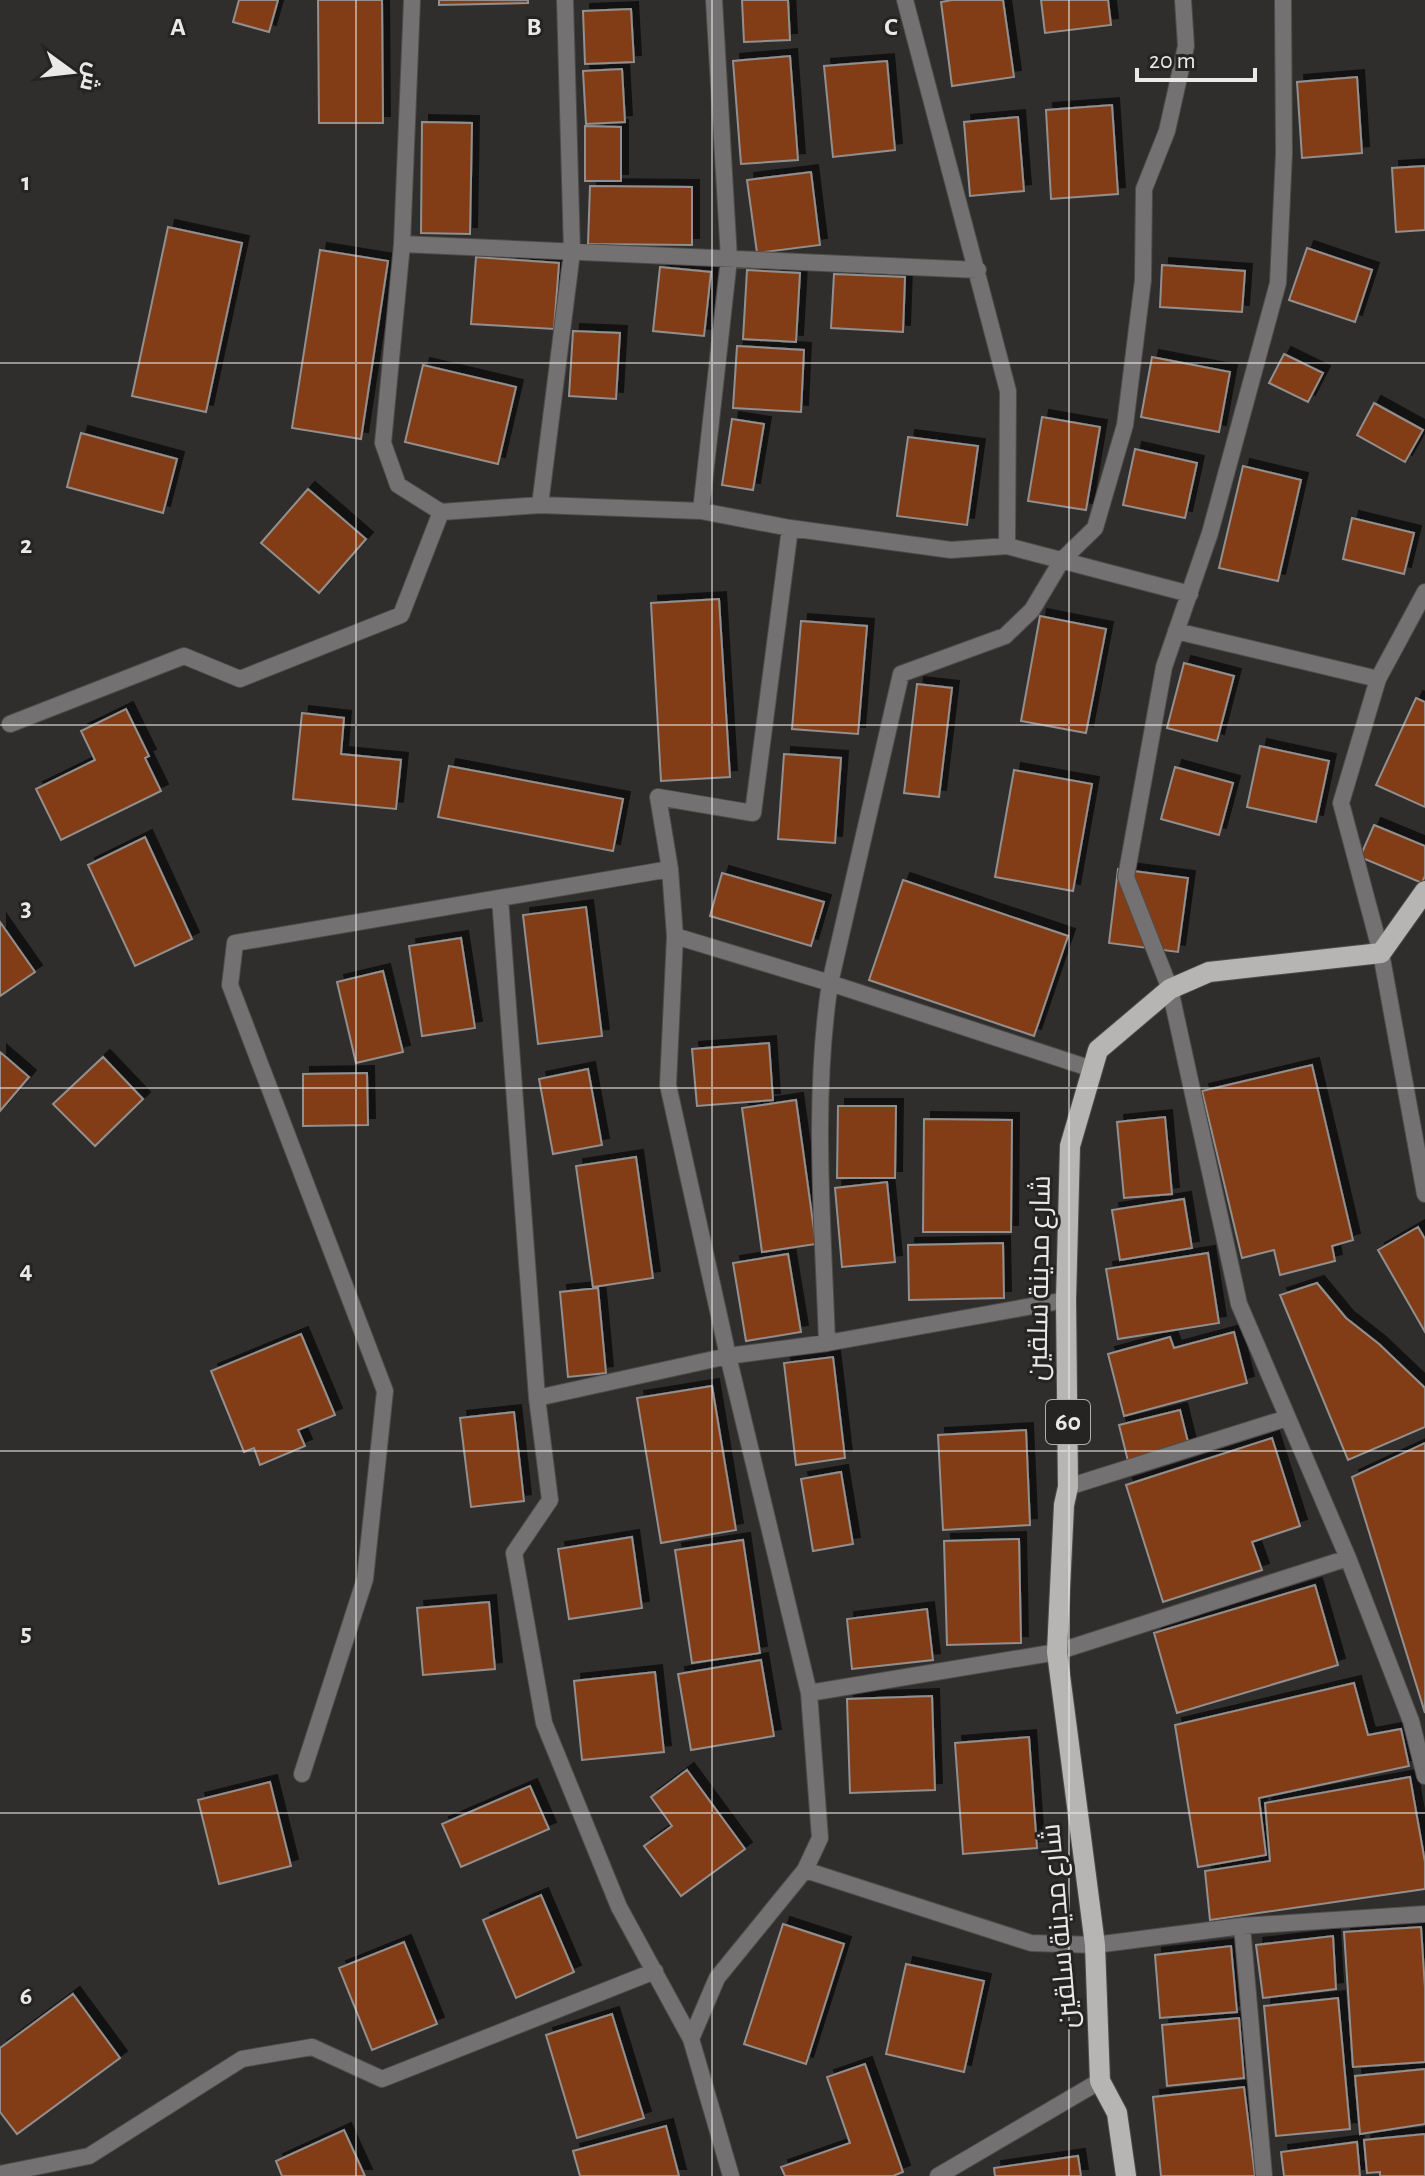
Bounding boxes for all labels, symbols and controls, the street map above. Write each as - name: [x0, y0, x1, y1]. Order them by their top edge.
- text: A: [170, 14, 186, 40]
- text: B: [526, 14, 542, 40]
- text: C: [884, 14, 898, 40]
- north arrow: [32, 32, 112, 112]
- scale bar: [1137, 32, 1255, 82]
- text: 20 m: [1149, 49, 1196, 73]
- text: ش: [74, 60, 106, 94]
- text: 1: [21, 169, 31, 195]
- text: 2: [20, 532, 32, 558]
- text: 3: [20, 895, 32, 921]
- street label: شارع مدينة سلقين: [1023, 1175, 1059, 1381]
- text: 4: [19, 1257, 33, 1283]
- road number: 60: [1046, 1400, 1090, 1444]
- text: 5: [20, 1620, 32, 1646]
- street label: شارع مدينة سلقين: [1036, 1822, 1086, 2030]
- text: 6: [20, 1983, 32, 2009]

